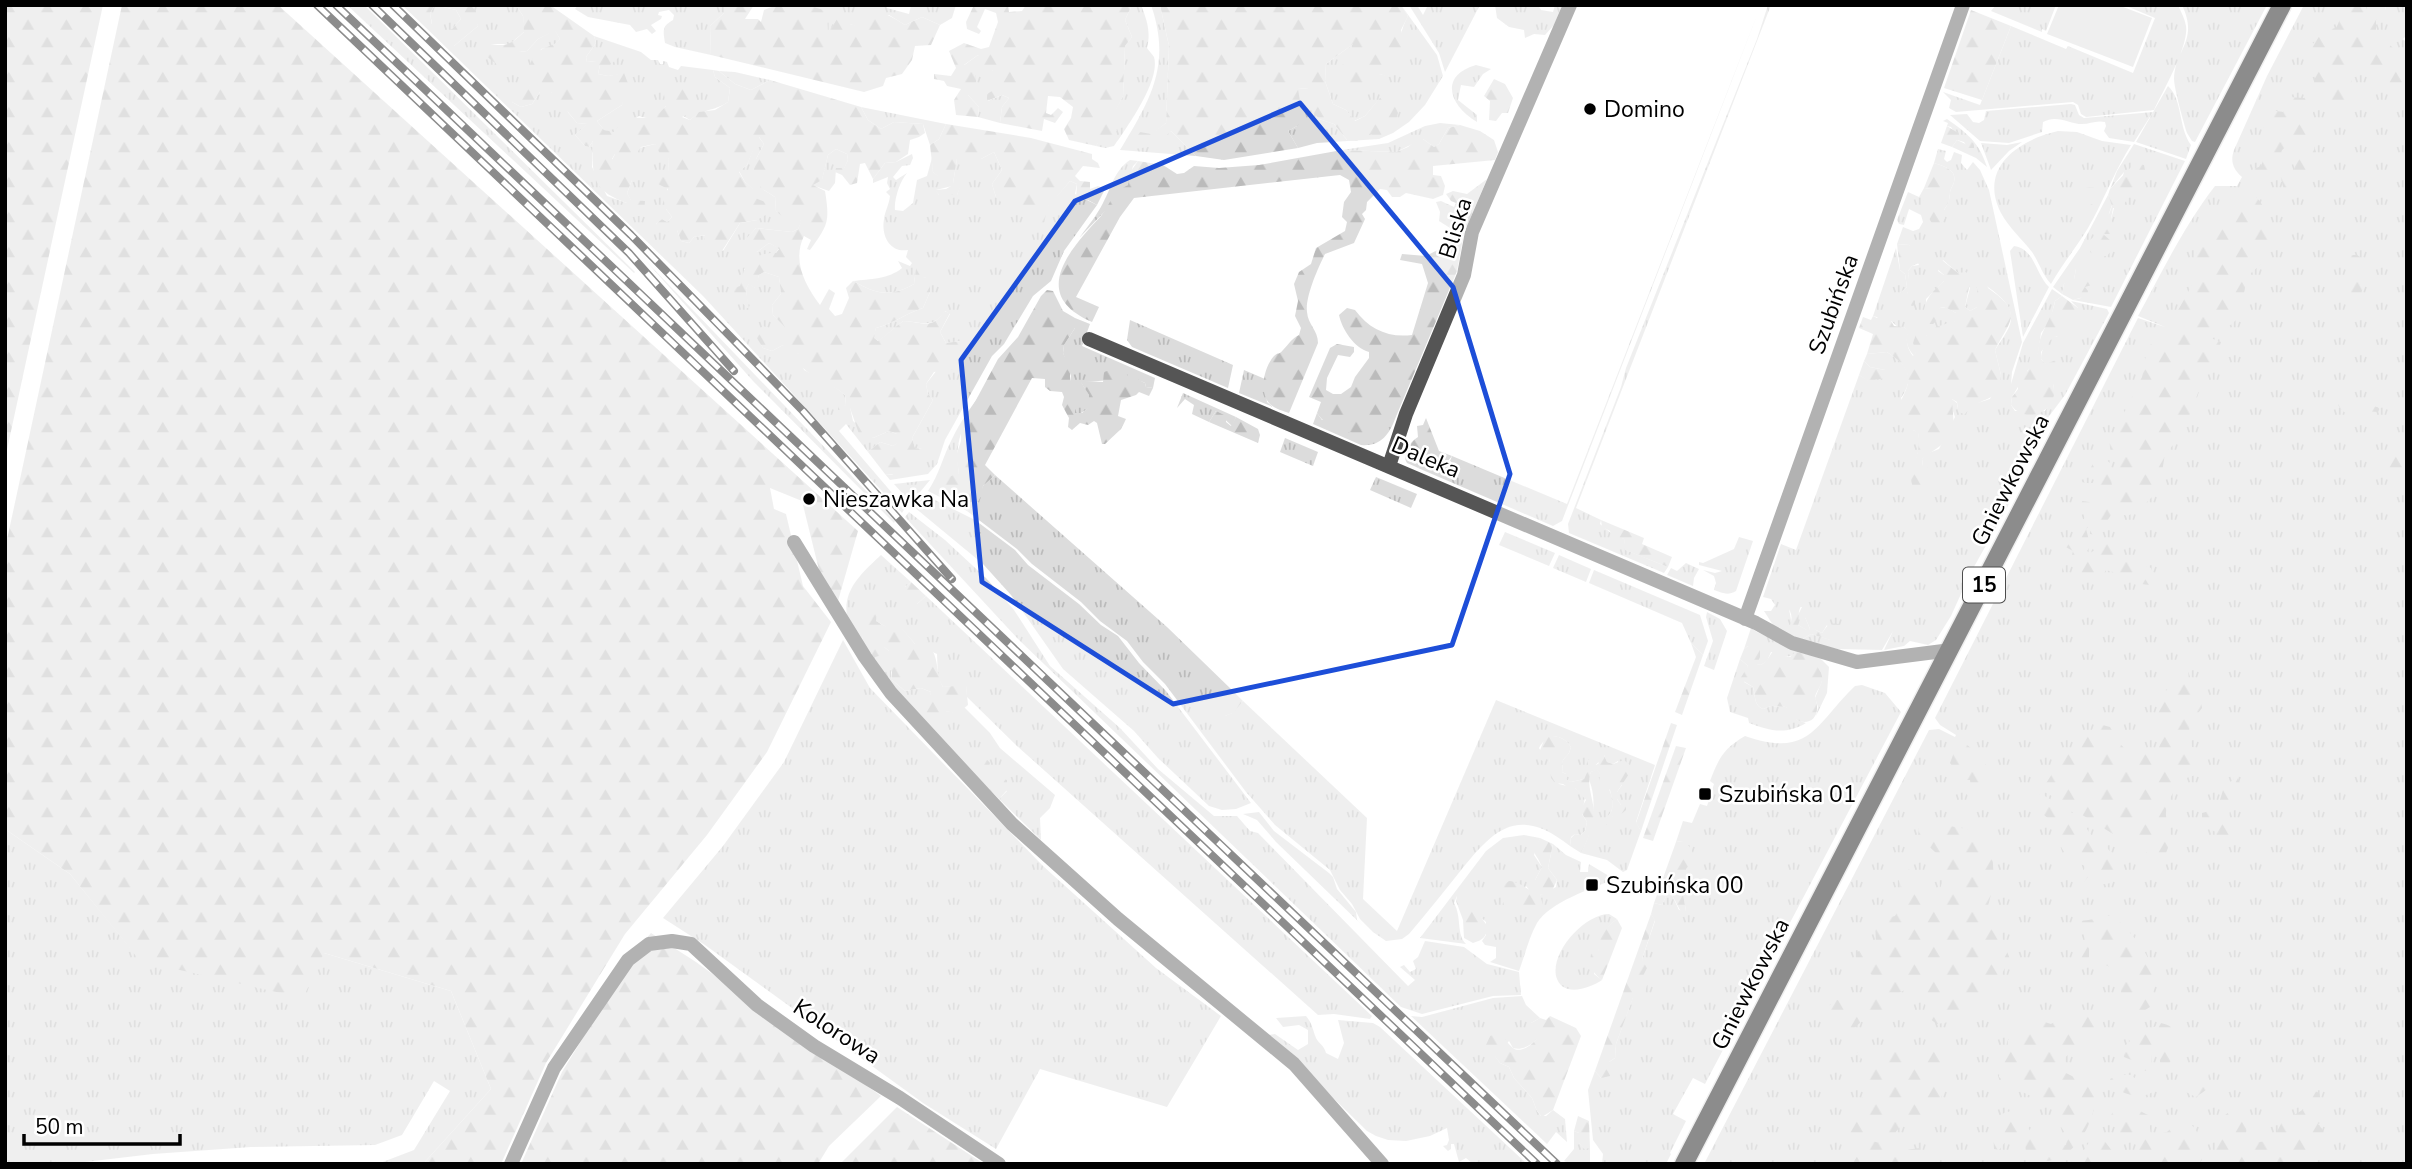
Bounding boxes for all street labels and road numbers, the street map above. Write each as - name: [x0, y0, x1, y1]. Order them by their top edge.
- street label: Bliska: [1432, 194, 1479, 262]
- street label: Szubińska: [1801, 250, 1866, 358]
- street label: Gniewkowska: [1964, 409, 2057, 551]
- street label: Daleka: [1387, 429, 1465, 486]
- road number: 15: [1963, 568, 2005, 602]
- street label: Gniewkowska: [1704, 913, 1797, 1055]
- street label: Kolorowa: [787, 992, 886, 1071]

